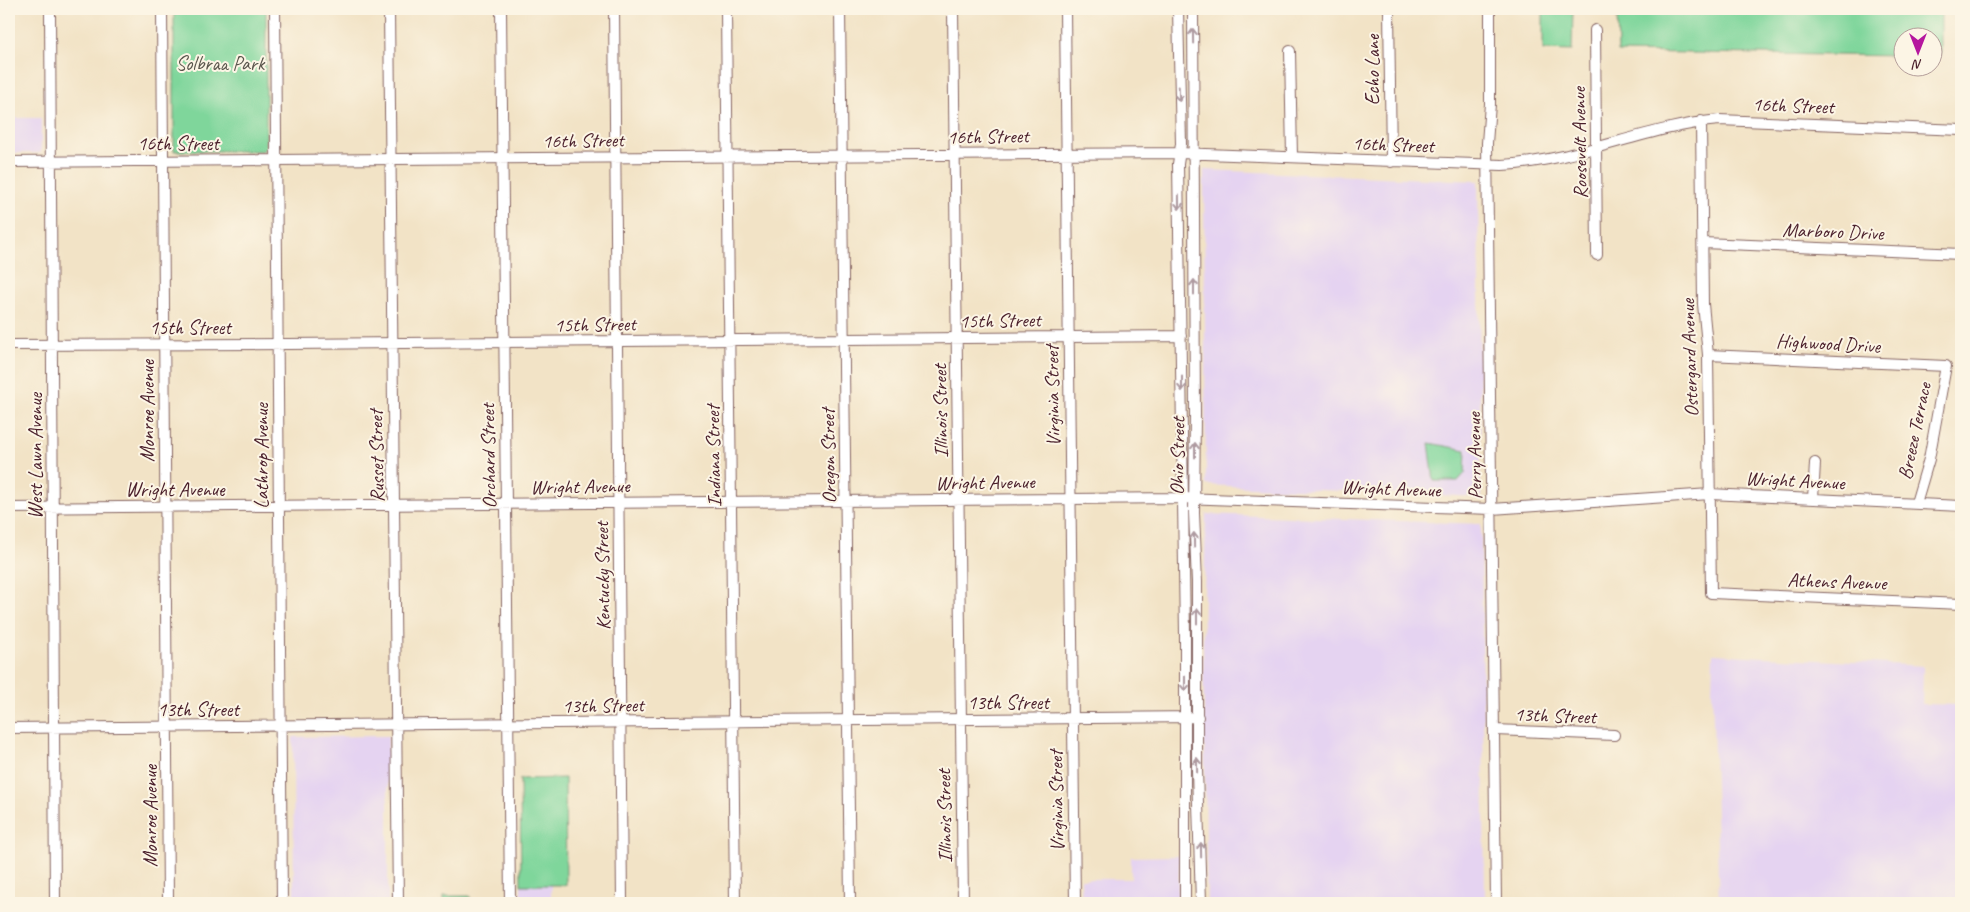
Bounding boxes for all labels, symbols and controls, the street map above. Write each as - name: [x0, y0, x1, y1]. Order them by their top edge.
- one-way arrow: [1188, 28, 1198, 44]
- north arrow: [1892, 28, 1942, 78]
- street label: Echo Lane: [1360, 33, 1385, 105]
- park label: Solbraa Park: [176, 51, 266, 76]
- text: N: [1911, 56, 1922, 73]
- street label: Roosevelt Avenue: [1566, 85, 1593, 199]
- one-way arrow: [1175, 86, 1184, 102]
- street label: 16th Street: [1752, 92, 1837, 120]
- street label: 16th Street: [947, 123, 1031, 150]
- street label: 16th Street: [542, 127, 626, 154]
- street label: 16th Street: [137, 131, 221, 156]
- street label: 16th Street: [1352, 131, 1437, 159]
- one-way arrow: [1174, 193, 1184, 209]
- street label: Marboro Drive: [1782, 217, 1885, 246]
- one-way arrow: [1189, 280, 1199, 296]
- street label: Ostergard Avenue: [1675, 297, 1704, 418]
- street label: 15th Street: [959, 307, 1043, 334]
- street label: 15th Street: [554, 311, 638, 338]
- street label: 15th Street: [149, 315, 233, 340]
- street label: Highwood Drive: [1775, 328, 1882, 359]
- street label: Virginia Street: [1039, 342, 1066, 447]
- street label: Monroe Avenue: [135, 358, 160, 462]
- street label: Illinois Street: [927, 362, 954, 458]
- one-way arrow: [1177, 376, 1186, 392]
- street label: Breeze Terrace: [1892, 379, 1937, 482]
- street label: West Lawn Avenue: [23, 391, 48, 519]
- street label: Orchard Street: [475, 401, 502, 509]
- street label: Indiana Street: [700, 401, 727, 507]
- street label: Lathrop Avenue: [249, 402, 274, 509]
- street label: Oregon Street: [815, 405, 842, 504]
- street label: Russet Street: [363, 406, 390, 503]
- street label: Perry Avenue: [1461, 411, 1488, 500]
- street label: Ohio Street: [1164, 414, 1191, 495]
- one-way arrow: [1190, 442, 1200, 458]
- street label: Wright Avenue: [1745, 465, 1847, 496]
- street label: Wright Avenue: [935, 469, 1036, 496]
- street label: Wright Avenue: [530, 473, 631, 500]
- street label: Wright Avenue: [1341, 474, 1442, 503]
- street label: Wright Avenue: [125, 477, 226, 502]
- street label: Kentucky Street: [589, 519, 616, 630]
- one-way arrow: [1189, 532, 1199, 548]
- street label: Athens Avenue: [1787, 567, 1888, 596]
- one-way arrow: [1192, 608, 1202, 624]
- one-way arrow: [1180, 675, 1190, 691]
- street label: 13th Street: [967, 690, 1051, 715]
- street label: 13th Street: [562, 692, 646, 719]
- street label: 13th Street: [157, 697, 241, 722]
- street label: 13th Street: [1514, 702, 1599, 730]
- street label: Virginia Street: [1043, 747, 1070, 852]
- one-way arrow: [1193, 757, 1202, 773]
- street label: Monroe Avenue: [138, 763, 163, 867]
- street label: Illinois Street: [931, 767, 958, 863]
- one-way arrow: [1196, 842, 1205, 858]

